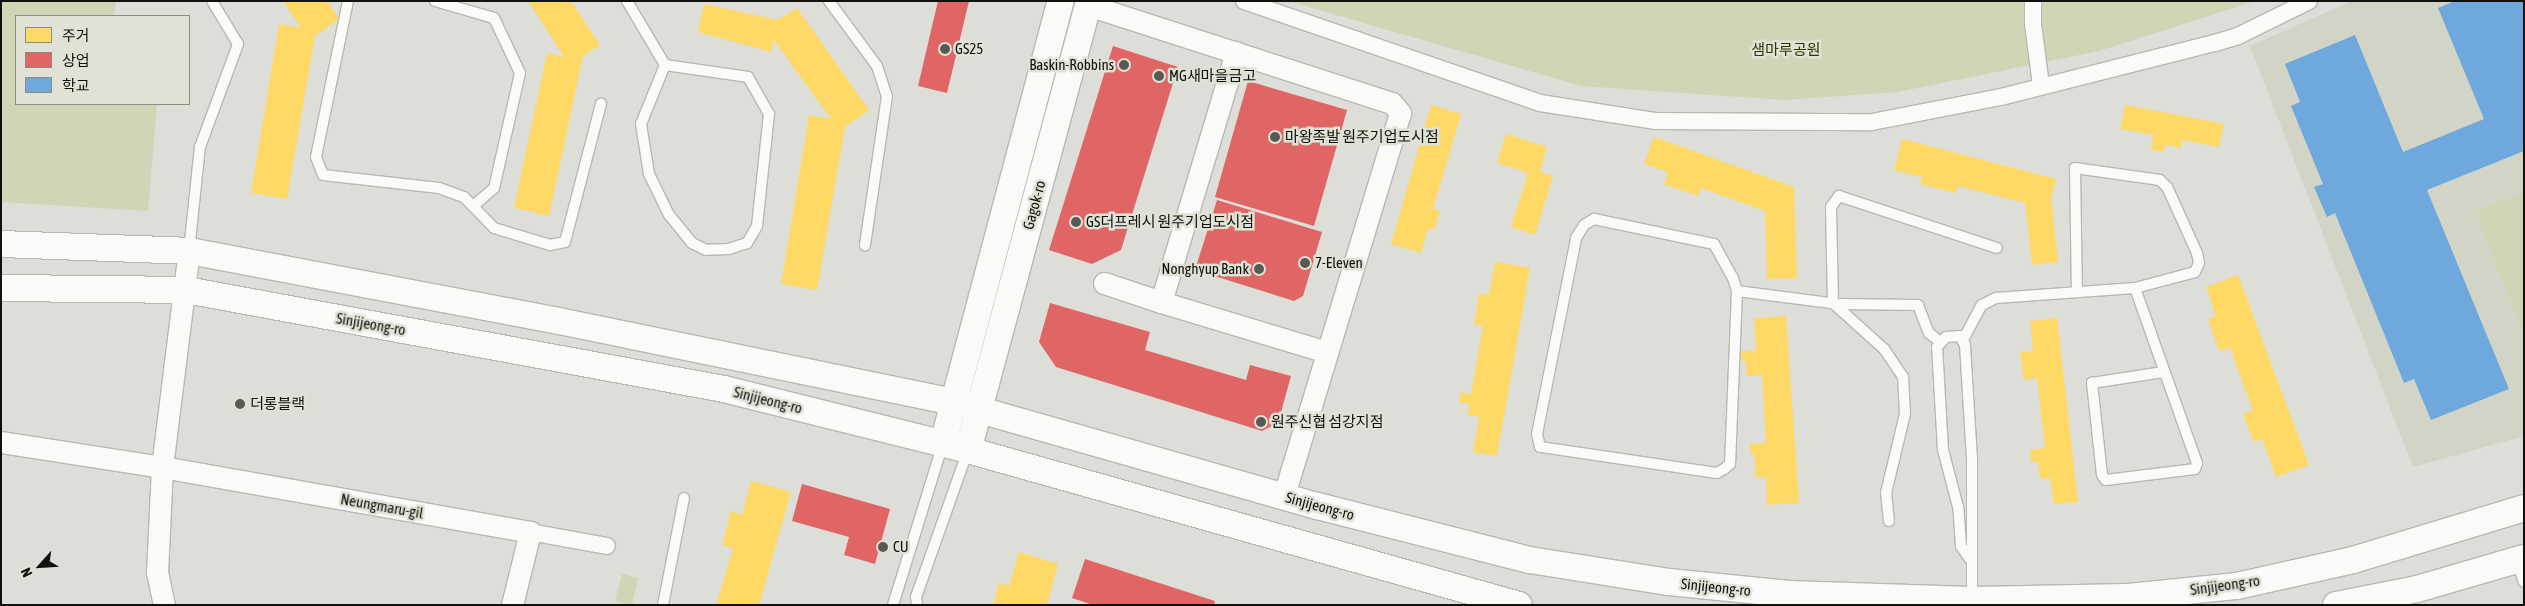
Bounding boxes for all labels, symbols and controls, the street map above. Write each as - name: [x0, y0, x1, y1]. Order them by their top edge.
- legend: [15, 15, 190, 105]
- text: 주거: [62, 27, 90, 44]
- place label: GS25: [955, 40, 983, 58]
- park label: 샘마루공원: [1752, 41, 1820, 59]
- marker: GS25: [939, 43, 951, 55]
- text: 상업: [62, 52, 90, 69]
- place label: Baskin-Robbins: [1029, 56, 1114, 74]
- marker: Baskin-Robbins: [1118, 59, 1130, 71]
- place label: MG새마을금고: [1169, 67, 1256, 85]
- marker: MG새마을금고: [1153, 70, 1165, 82]
- text: 학교: [62, 77, 90, 94]
- place label: 마왕족발 원주기업도시점: [1285, 128, 1439, 146]
- marker: 마왕족발 원주기업도시점: [1269, 131, 1281, 143]
- street label: Gagok-ro: [1019, 179, 1049, 231]
- place label: GS더프레시 원주기업도시점: [1086, 213, 1254, 231]
- marker: GS더프레시 원주기업도시점: [1070, 216, 1082, 228]
- place label: 7-Eleven: [1315, 254, 1363, 272]
- marker: 7-Eleven: [1299, 257, 1311, 269]
- place label: Nonghyup Bank: [1162, 260, 1249, 278]
- marker: Nonghyup Bank: [1253, 263, 1265, 275]
- street label: Sinjijeong-ro: [335, 309, 407, 339]
- street label: Sinjijeong-ro: [732, 383, 804, 417]
- place label: 더롱블랙: [250, 395, 305, 413]
- marker: 더롱블랙: [234, 398, 246, 410]
- place label: 원주신협 섬강지점: [1271, 413, 1383, 431]
- marker: 원주신협 섬강지점: [1255, 416, 1267, 428]
- street label: Sinjijeong-ro: [1284, 488, 1356, 524]
- street label: Neungmaru-gil: [339, 490, 425, 522]
- place label: CU: [893, 538, 909, 556]
- north arrow: [15, 541, 65, 591]
- marker: CU: [877, 541, 889, 553]
- text: N: [18, 565, 36, 580]
- street label: Sinjijeong-ro: [2189, 571, 2261, 599]
- street label: Sinjijeong-ro: [1680, 574, 1752, 600]

